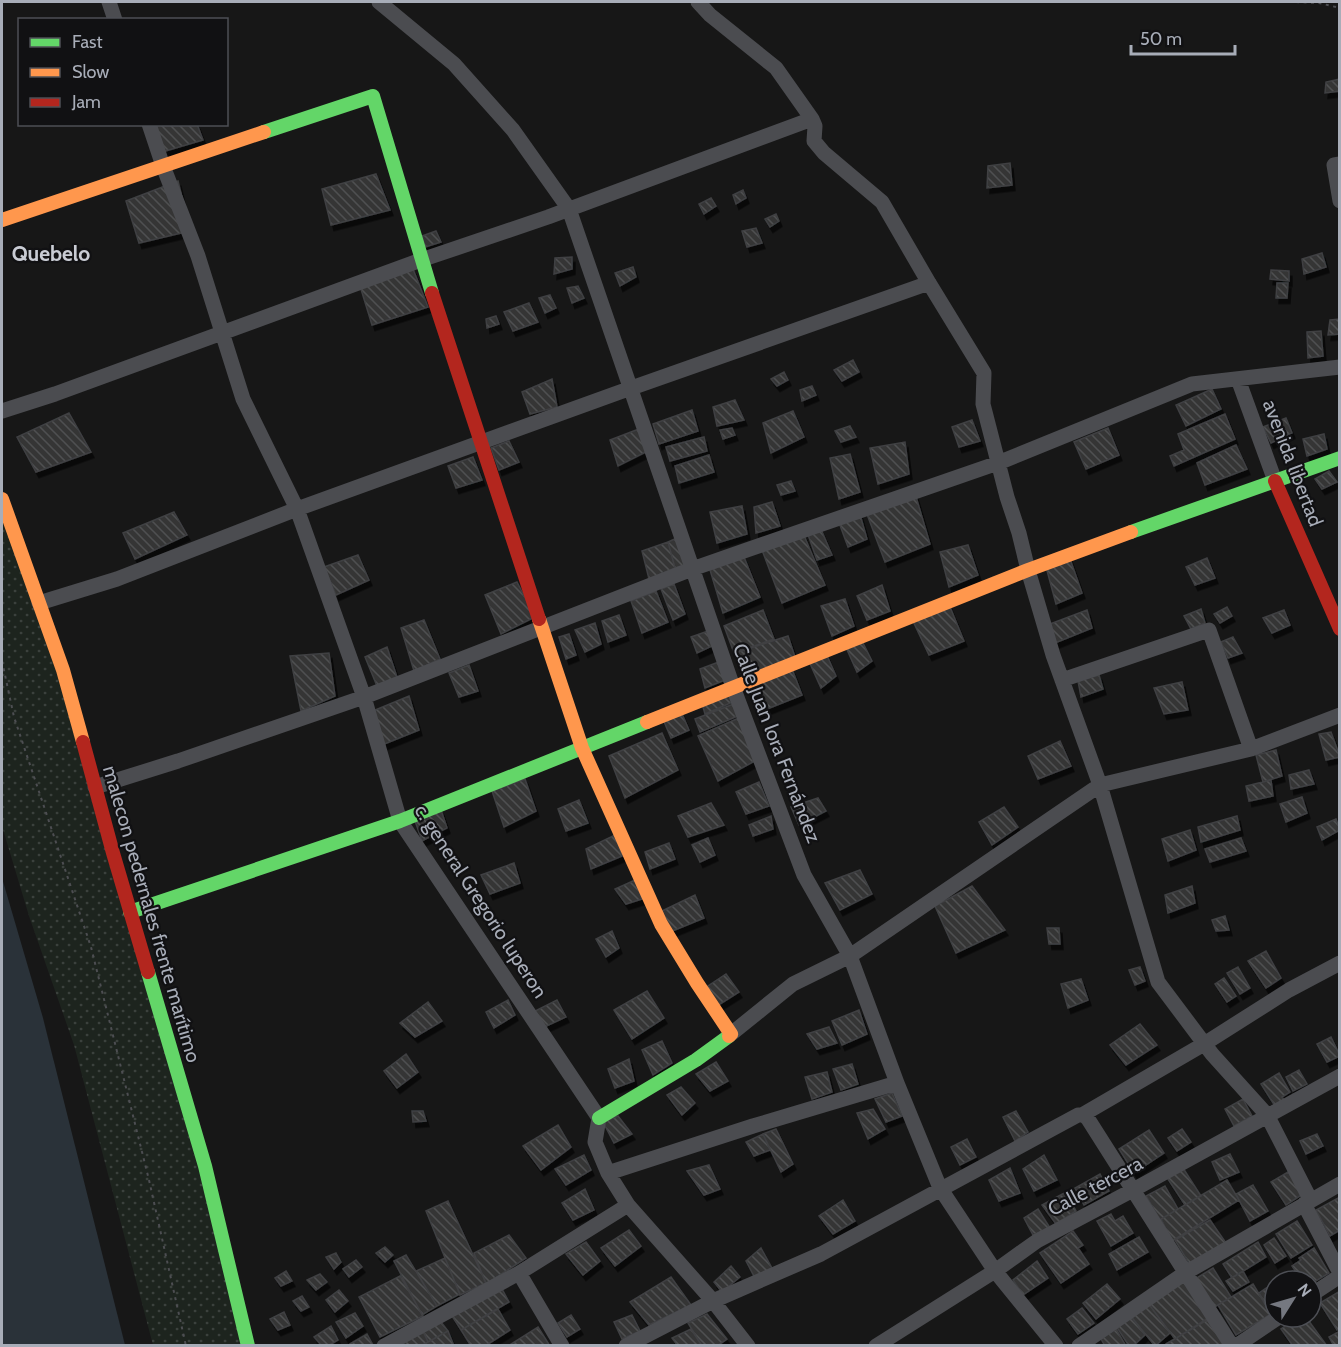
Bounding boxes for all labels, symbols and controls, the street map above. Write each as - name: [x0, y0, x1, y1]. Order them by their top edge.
- legend: [18, 18, 228, 126]
- scale bar: [1131, 18, 1234, 56]
- text: 50 m: [1140, 28, 1182, 50]
- text: Fast: [72, 31, 103, 53]
- text: Slow: [72, 61, 109, 83]
- text: Jam: [71, 91, 101, 113]
- district label: Quebelo: [12, 241, 90, 266]
- street label: avenida libertad: [1258, 396, 1328, 530]
- street label: Calle Juan lora Fernández: [728, 640, 826, 846]
- street label: malecon pedernales frente marítimo: [98, 763, 206, 1065]
- street label: c. general Gregorio luperon: [409, 800, 553, 1002]
- street label: Calle tercera: [1043, 1151, 1147, 1221]
- north arrow: [1263, 1269, 1323, 1329]
- text: N: [1294, 1280, 1316, 1301]

